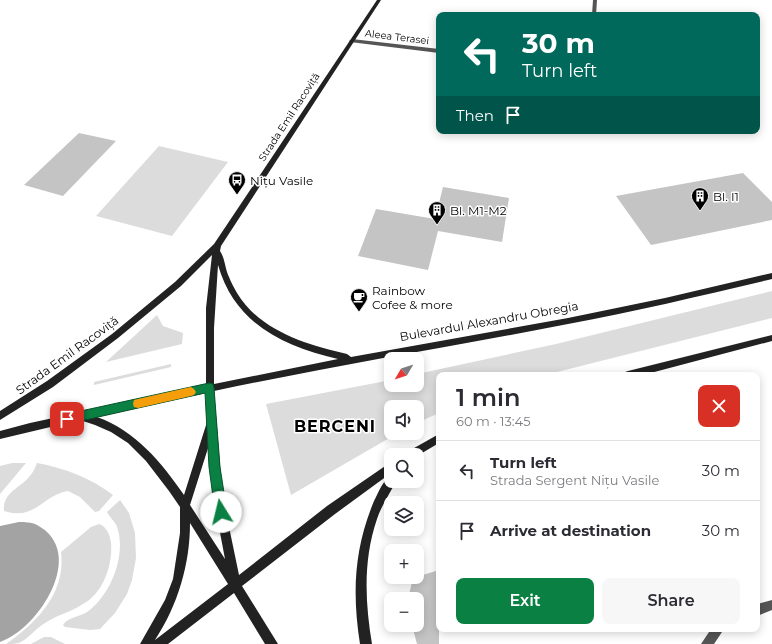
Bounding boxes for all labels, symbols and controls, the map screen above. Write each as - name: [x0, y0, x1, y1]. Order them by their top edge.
- text: 30 m: [522, 26, 595, 60]
- street label: Aleea Terasei: [364, 27, 430, 47]
- icon: left: [456, 28, 508, 80]
- text: Turn left: [522, 60, 597, 82]
- street label: Strada Emil Racoviță: [256, 70, 322, 164]
- icon: arrive: [502, 104, 524, 126]
- text: Then: [456, 106, 494, 125]
- bus stop icon: Nițu Vasile: [227, 170, 247, 195]
- place label: Nițu Vasile: [250, 173, 313, 188]
- building icon: Bl. I1: [690, 186, 710, 211]
- place label: Bl. I1: [713, 189, 739, 204]
- building icon: Bl. M1-M2: [427, 200, 447, 225]
- place label: Bl. M1-M2: [450, 203, 507, 218]
- place label: Rainbow Cofee & more: [372, 283, 453, 312]
- cafe icon: Rainbow Cofee & more: [349, 287, 369, 312]
- street label: Bulevardul Alexandru Obregia: [398, 298, 580, 344]
- street label: Strada Emil Racoviță: [13, 313, 121, 397]
- north arrow: [384, 352, 424, 392]
- map controls: [384, 352, 424, 632]
- text: 1 min: [456, 383, 520, 412]
- button: close: [698, 385, 740, 427]
- button: sound: [384, 400, 424, 440]
- pin: [50, 402, 84, 436]
- icon: arrive: [56, 408, 78, 430]
- text: 60 m · 13:45: [456, 413, 531, 429]
- district label: BERCENI: [294, 417, 376, 436]
- button: search: [384, 448, 424, 488]
- text: Turn left: [490, 453, 557, 472]
- icon: left: [456, 460, 478, 482]
- text: 30 m: [702, 461, 740, 480]
- text: Strada Sergent Nițu Vasile: [490, 472, 659, 488]
- position arrow: [200, 491, 242, 533]
- button: layers: [384, 496, 424, 536]
- icon: arrive: [456, 520, 478, 542]
- text: Arrive at destination: [490, 521, 651, 540]
- text: 30 m: [702, 521, 740, 540]
- button: +: [384, 544, 424, 584]
- button: Exit: [456, 578, 594, 624]
- button: Share: [602, 578, 740, 624]
- button: −: [384, 592, 424, 632]

